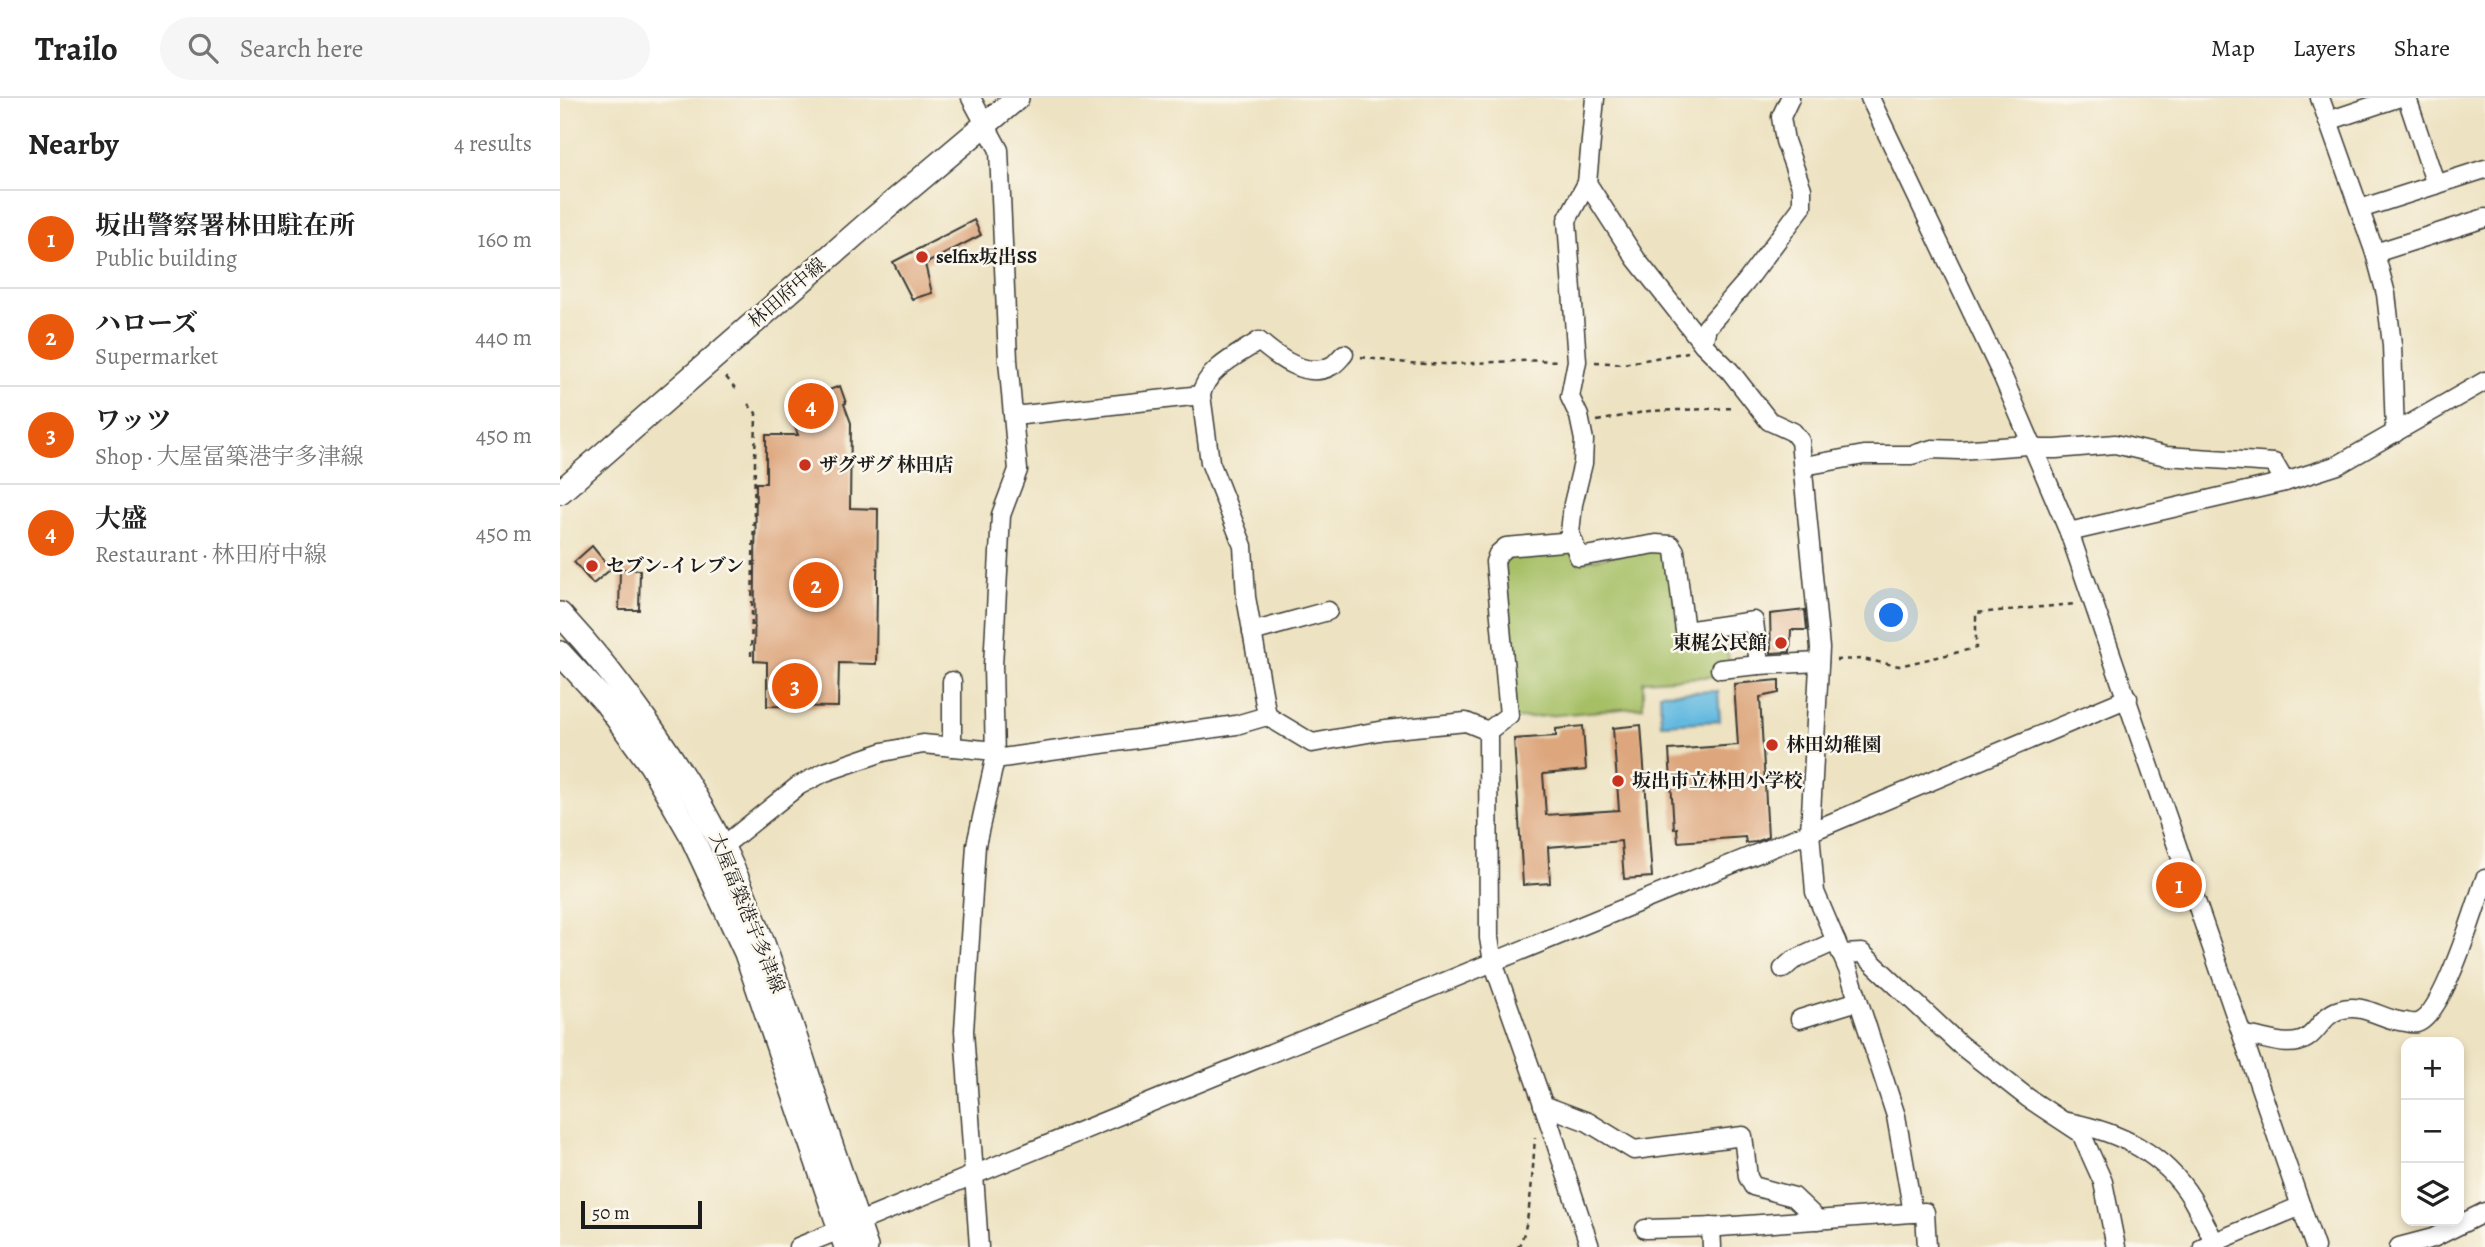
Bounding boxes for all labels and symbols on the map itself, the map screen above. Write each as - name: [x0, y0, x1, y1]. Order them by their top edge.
- place label: selfix坂出SS: [936, 244, 1037, 270]
- marker: selfix坂出SS: [914, 249, 930, 265]
- street label: 林田府中線: [743, 252, 831, 334]
- pin: 4: [788, 380, 834, 432]
- place label: ザグザグ 林田店: [819, 452, 954, 478]
- marker: ザグザグ 林田店: [797, 457, 813, 473]
- place label: セブン-イレブン: [606, 553, 744, 579]
- marker: セブン-イレブン: [584, 558, 600, 574]
- pin: 2: [793, 559, 839, 611]
- your location: [1874, 598, 1908, 632]
- place label: 東梶公民館: [1672, 630, 1767, 656]
- marker: 東梶公民館: [1773, 635, 1789, 651]
- pin: 3: [772, 660, 818, 712]
- place label: 林田幼稚園: [1786, 732, 1881, 758]
- marker: 林田幼稚園: [1764, 737, 1780, 753]
- place label: 坂出市立林田小学校: [1632, 768, 1803, 794]
- marker: 坂出市立林田小学校: [1610, 773, 1626, 789]
- street label: 大屋冨築港宇多津線: [703, 829, 791, 997]
- pin: 1: [2156, 859, 2202, 911]
- scale bar: [581, 1198, 702, 1230]

